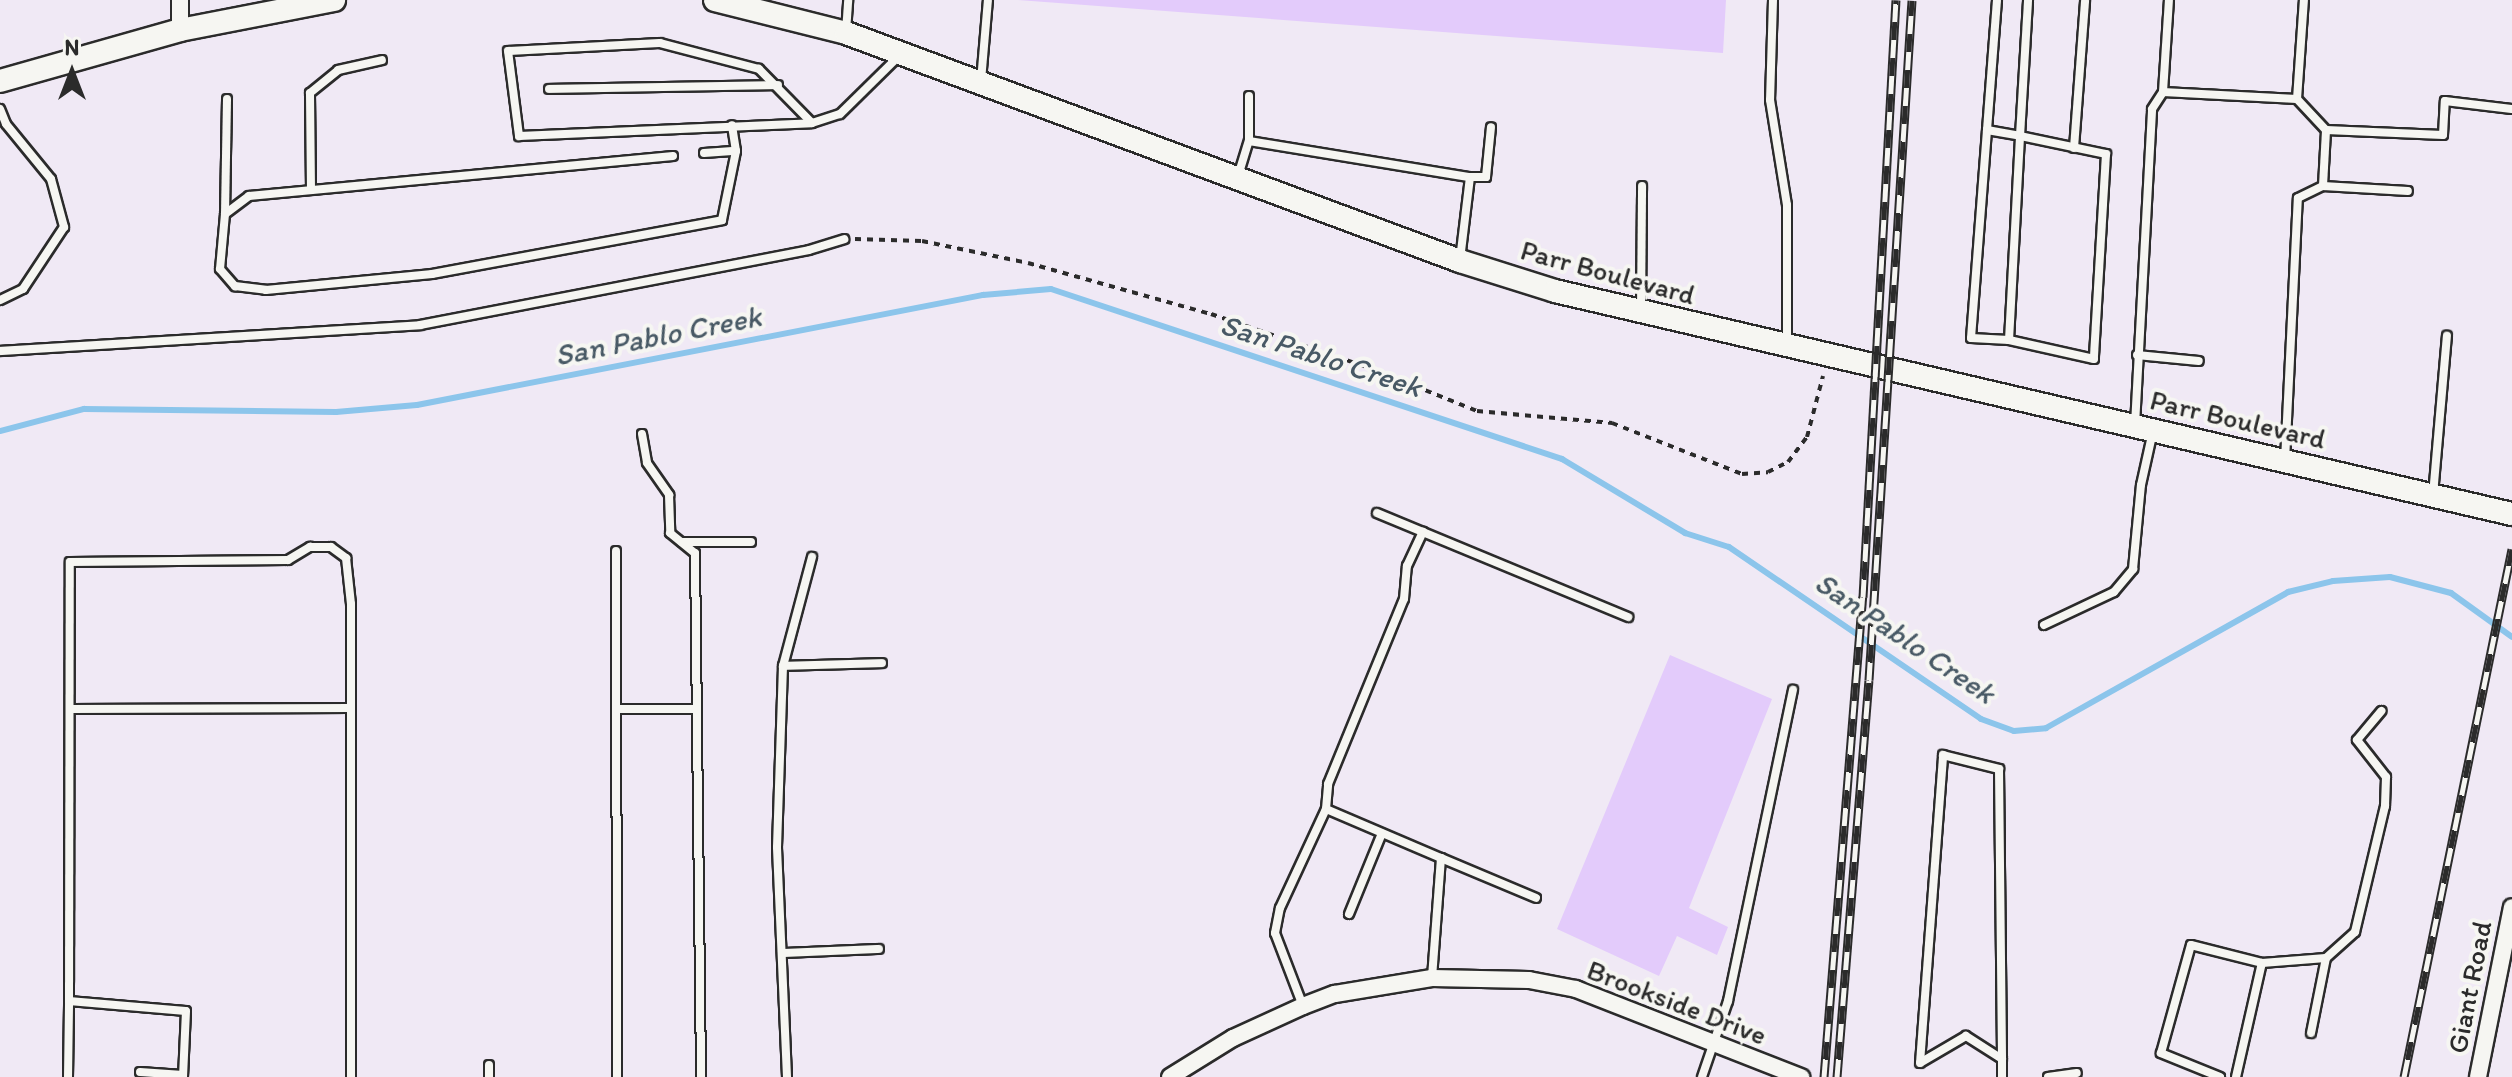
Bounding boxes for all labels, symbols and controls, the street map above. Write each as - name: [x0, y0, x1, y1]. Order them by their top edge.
- north arrow: [32, 32, 112, 112]
- text: N: [65, 34, 79, 61]
- street label: Parr Boulevard: [1516, 232, 1700, 312]
- water label: San Pablo Creek: [552, 298, 764, 374]
- water label: San Pablo Creek: [1216, 307, 1426, 405]
- street label: Parr Boulevard: [2146, 382, 2330, 456]
- water label: San Pablo Creek: [1808, 565, 2002, 711]
- street label: Giant Road: [2440, 918, 2498, 1056]
- street label: Brookside Drive: [1582, 952, 1772, 1052]

